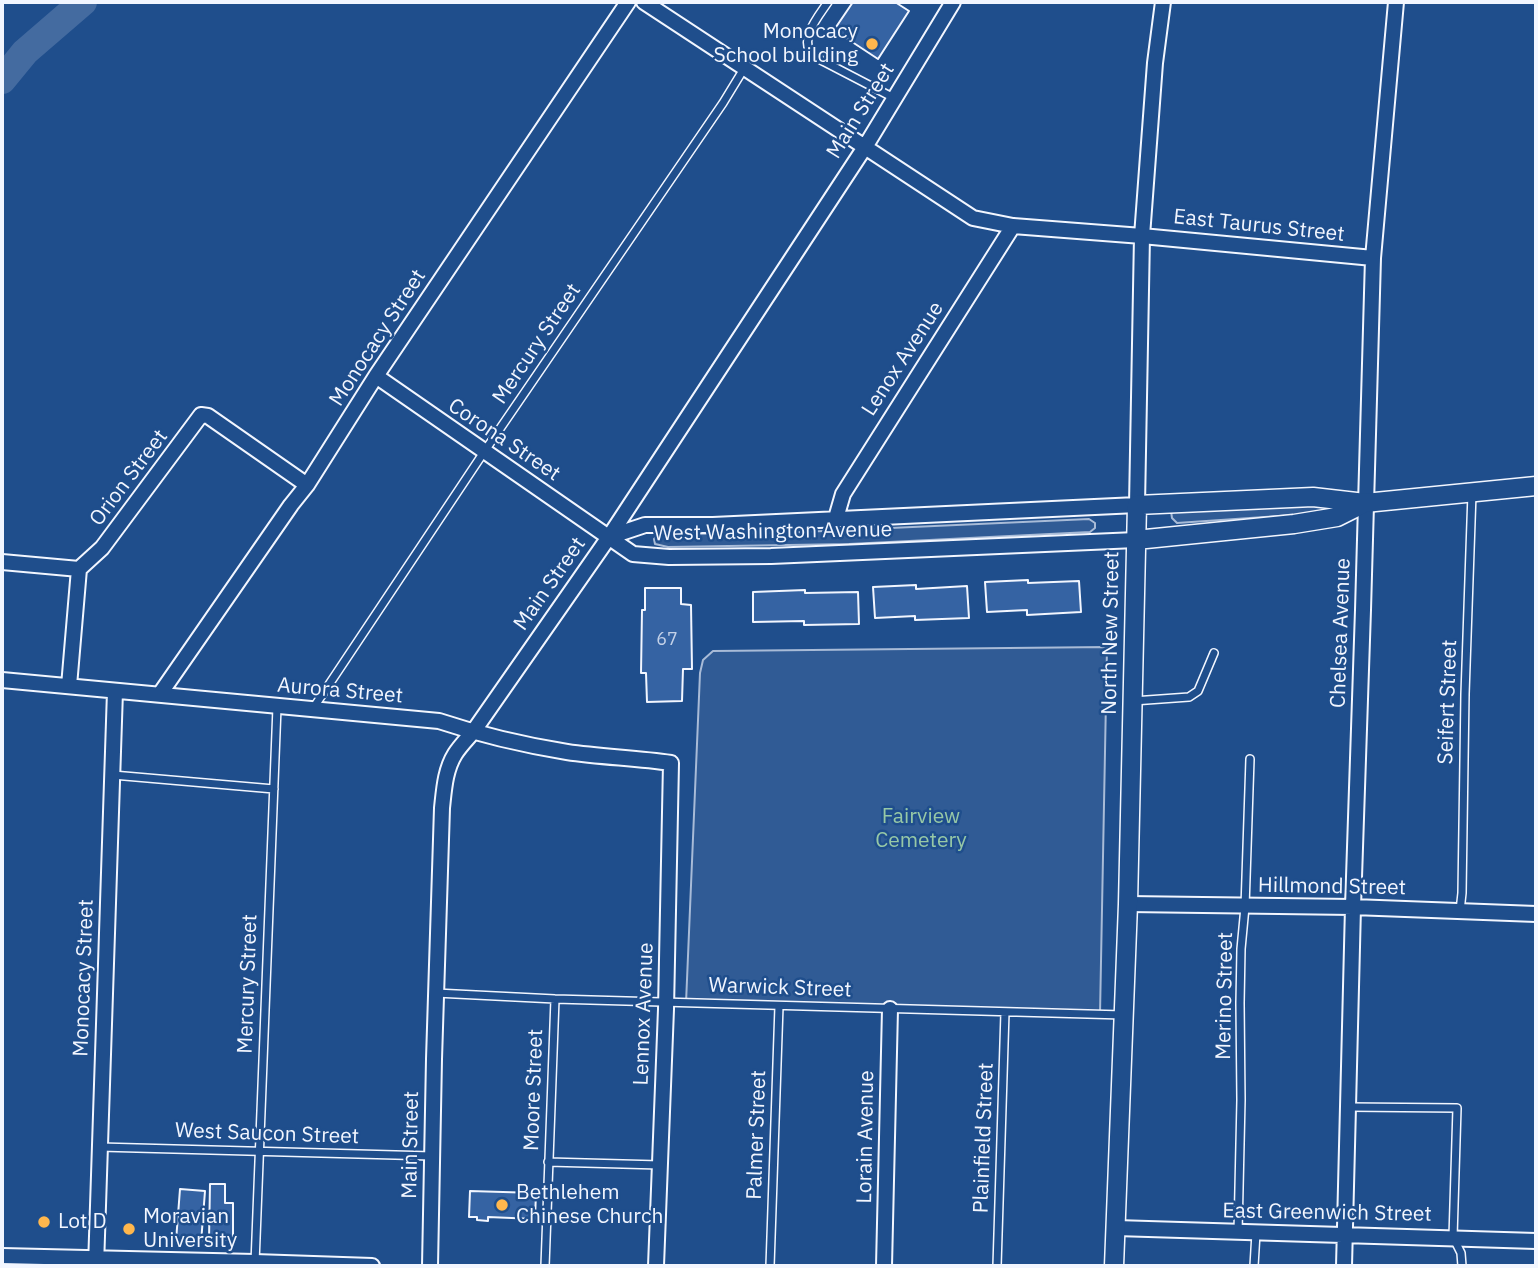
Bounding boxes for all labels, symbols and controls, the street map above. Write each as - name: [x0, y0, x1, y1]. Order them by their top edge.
- place label: Monocacy School building: [714, 19, 858, 69]
- marker: Monocacy School building: [864, 36, 880, 52]
- street label: Main Street: [822, 59, 900, 163]
- street label: East Taurus Street: [1172, 204, 1346, 248]
- street label: Monocacy Street: [324, 265, 432, 411]
- street label: Mercury Street: [488, 279, 586, 409]
- street label: Lenox Avenue: [857, 297, 949, 421]
- street label: Corona Street: [443, 393, 565, 487]
- street label: Orion Street: [85, 425, 173, 531]
- street label: West Washington Avenue: [654, 517, 892, 547]
- street label: Main Street: [509, 533, 591, 635]
- street label: North New Street: [1097, 551, 1125, 715]
- street label: Chelsea Avenue: [1326, 557, 1356, 709]
- house number: 67: [656, 629, 678, 651]
- street label: Seifert Street: [1433, 639, 1463, 765]
- street label: Aurora Street: [276, 673, 404, 709]
- park label: Fairview Cemetery: [875, 804, 967, 854]
- street label: Hillmond Street: [1258, 873, 1406, 901]
- street label: Monocacy Street: [69, 899, 99, 1057]
- street label: Mercury Street: [233, 914, 263, 1054]
- street label: Merino Street: [1211, 932, 1239, 1060]
- street label: Lennox Avenue: [629, 942, 659, 1086]
- street label: Warwick Street: [708, 973, 852, 1003]
- street label: Moore Street: [519, 1028, 549, 1152]
- street label: Plainfield Street: [969, 1062, 999, 1214]
- street label: Palmer Street: [742, 1070, 772, 1200]
- street label: Lorain Avenue: [852, 1070, 880, 1204]
- street label: Main Street: [397, 1091, 425, 1199]
- street label: West Saucon Street: [174, 1118, 360, 1150]
- place label: Bethlehem Chinese Church: [516, 1180, 663, 1230]
- marker: Bethlehem Chinese Church: [494, 1197, 510, 1213]
- street label: East Greenwich Street: [1222, 1199, 1432, 1227]
- place label: Moravian University: [143, 1204, 237, 1254]
- place label: Lot D: [58, 1209, 106, 1235]
- marker: Lot D: [36, 1214, 52, 1230]
- marker: Moravian University: [121, 1221, 137, 1237]

